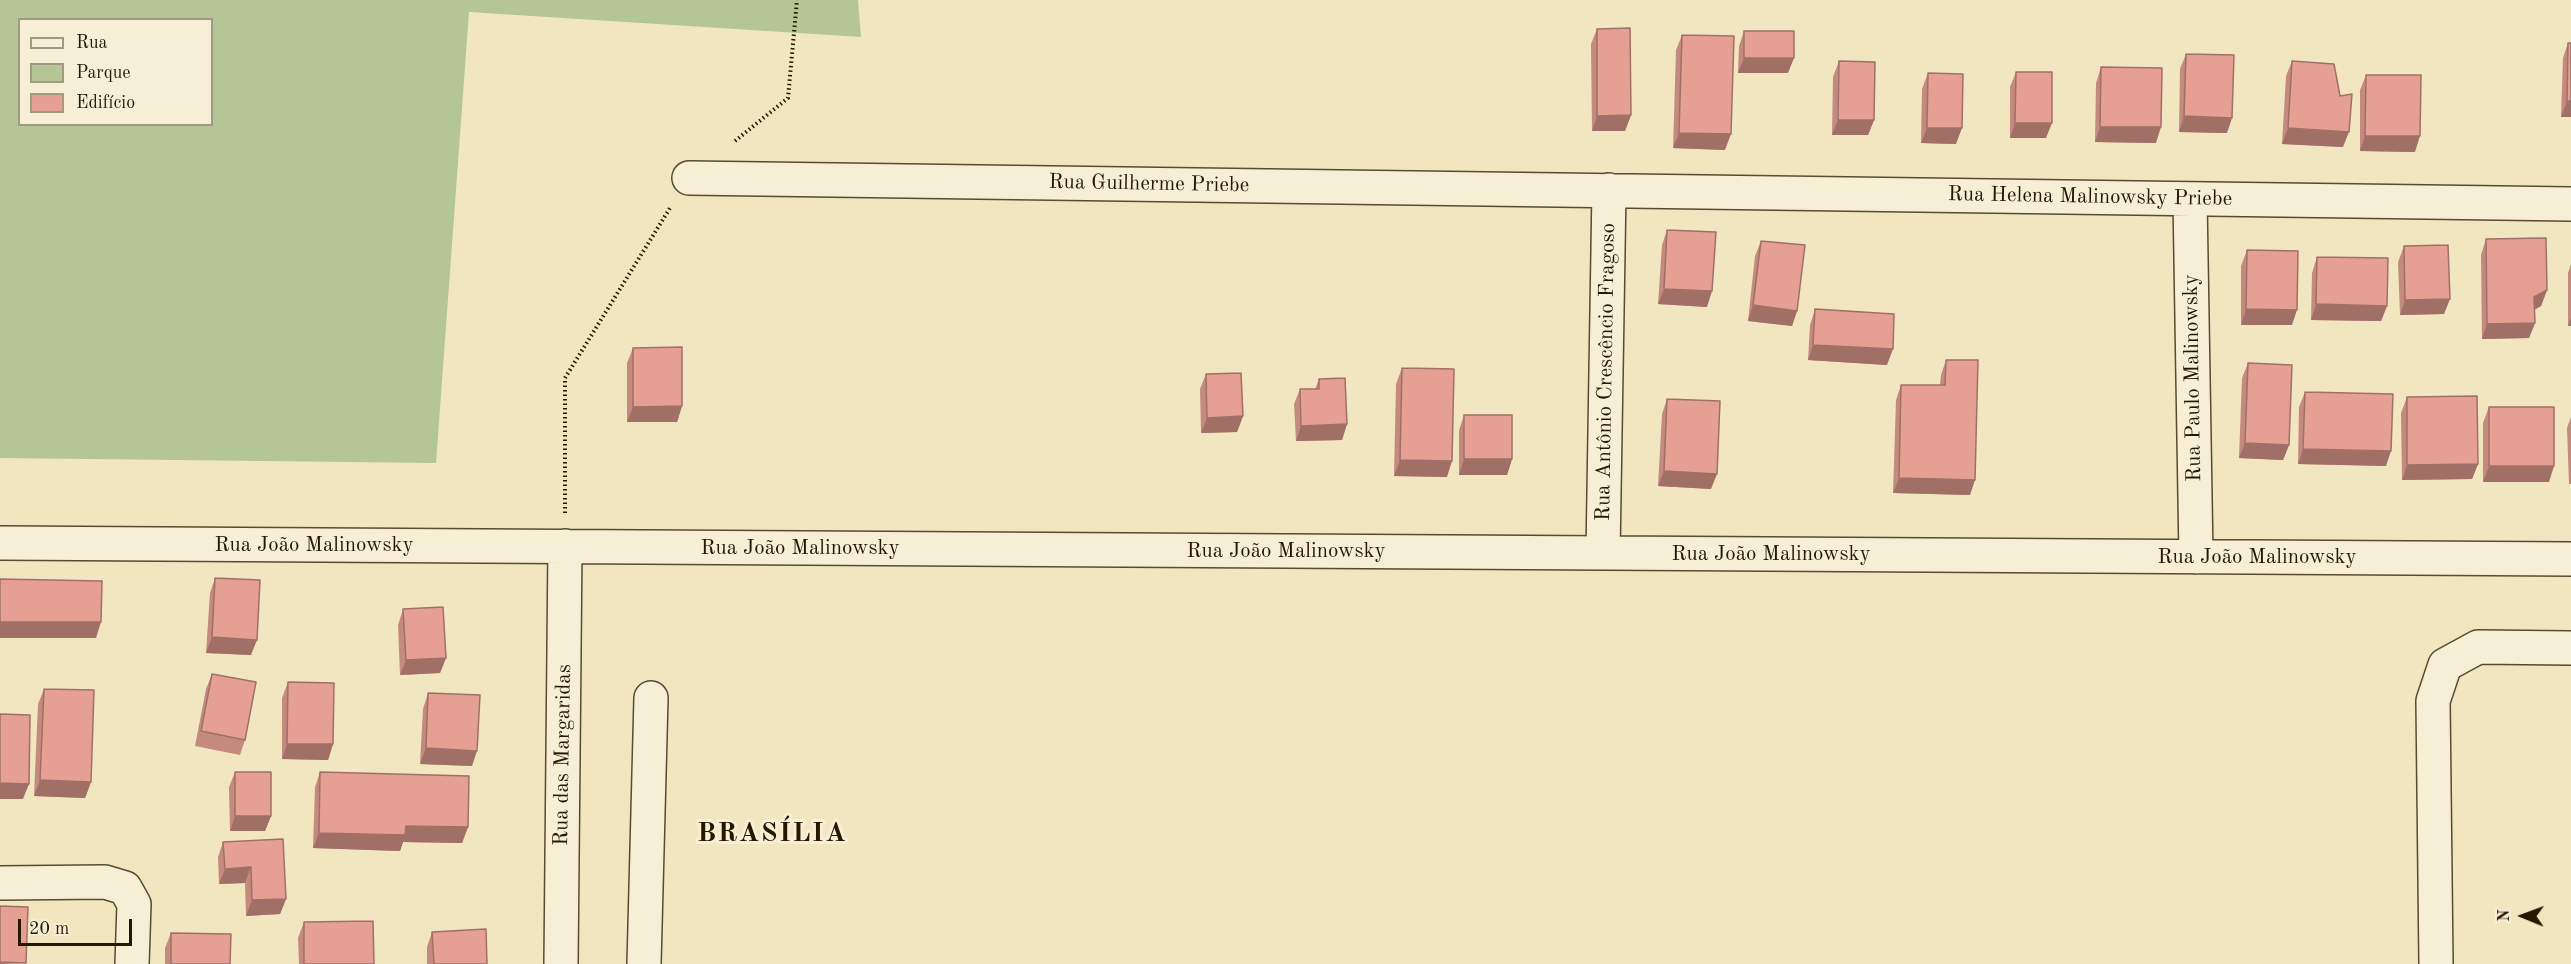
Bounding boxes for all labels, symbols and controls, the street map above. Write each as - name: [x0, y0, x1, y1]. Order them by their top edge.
- legend: [18, 18, 213, 126]
- text: Rua: [76, 34, 107, 52]
- text: Parque: [76, 64, 131, 82]
- text: Edifício: [76, 94, 135, 112]
- street label: Rua Guilherme Priebe: [1048, 170, 1250, 198]
- street label: Rua Helena Malinowsky Priebe: [1948, 182, 2232, 212]
- street label: Rua Antônio Crescêncio Fragoso: [1591, 223, 1621, 521]
- street label: Rua Paulo Malinowsky: [2179, 274, 2207, 482]
- street label: Rua João Malinowsky: [214, 532, 414, 558]
- street label: Rua João Malinowsky: [700, 535, 900, 561]
- street label: Rua João Malinowsky: [1186, 538, 1386, 564]
- street label: Rua João Malinowsky: [1671, 541, 1871, 567]
- street label: Rua João Malinowsky: [2157, 544, 2357, 570]
- street label: Rua das Margaridas: [549, 664, 577, 846]
- district label: BRASÍLIA: [697, 818, 847, 850]
- north arrow: [2493, 886, 2553, 946]
- scale bar: [21, 907, 135, 945]
- text: N: [2497, 909, 2513, 922]
- text: 20 m: [29, 920, 69, 938]

